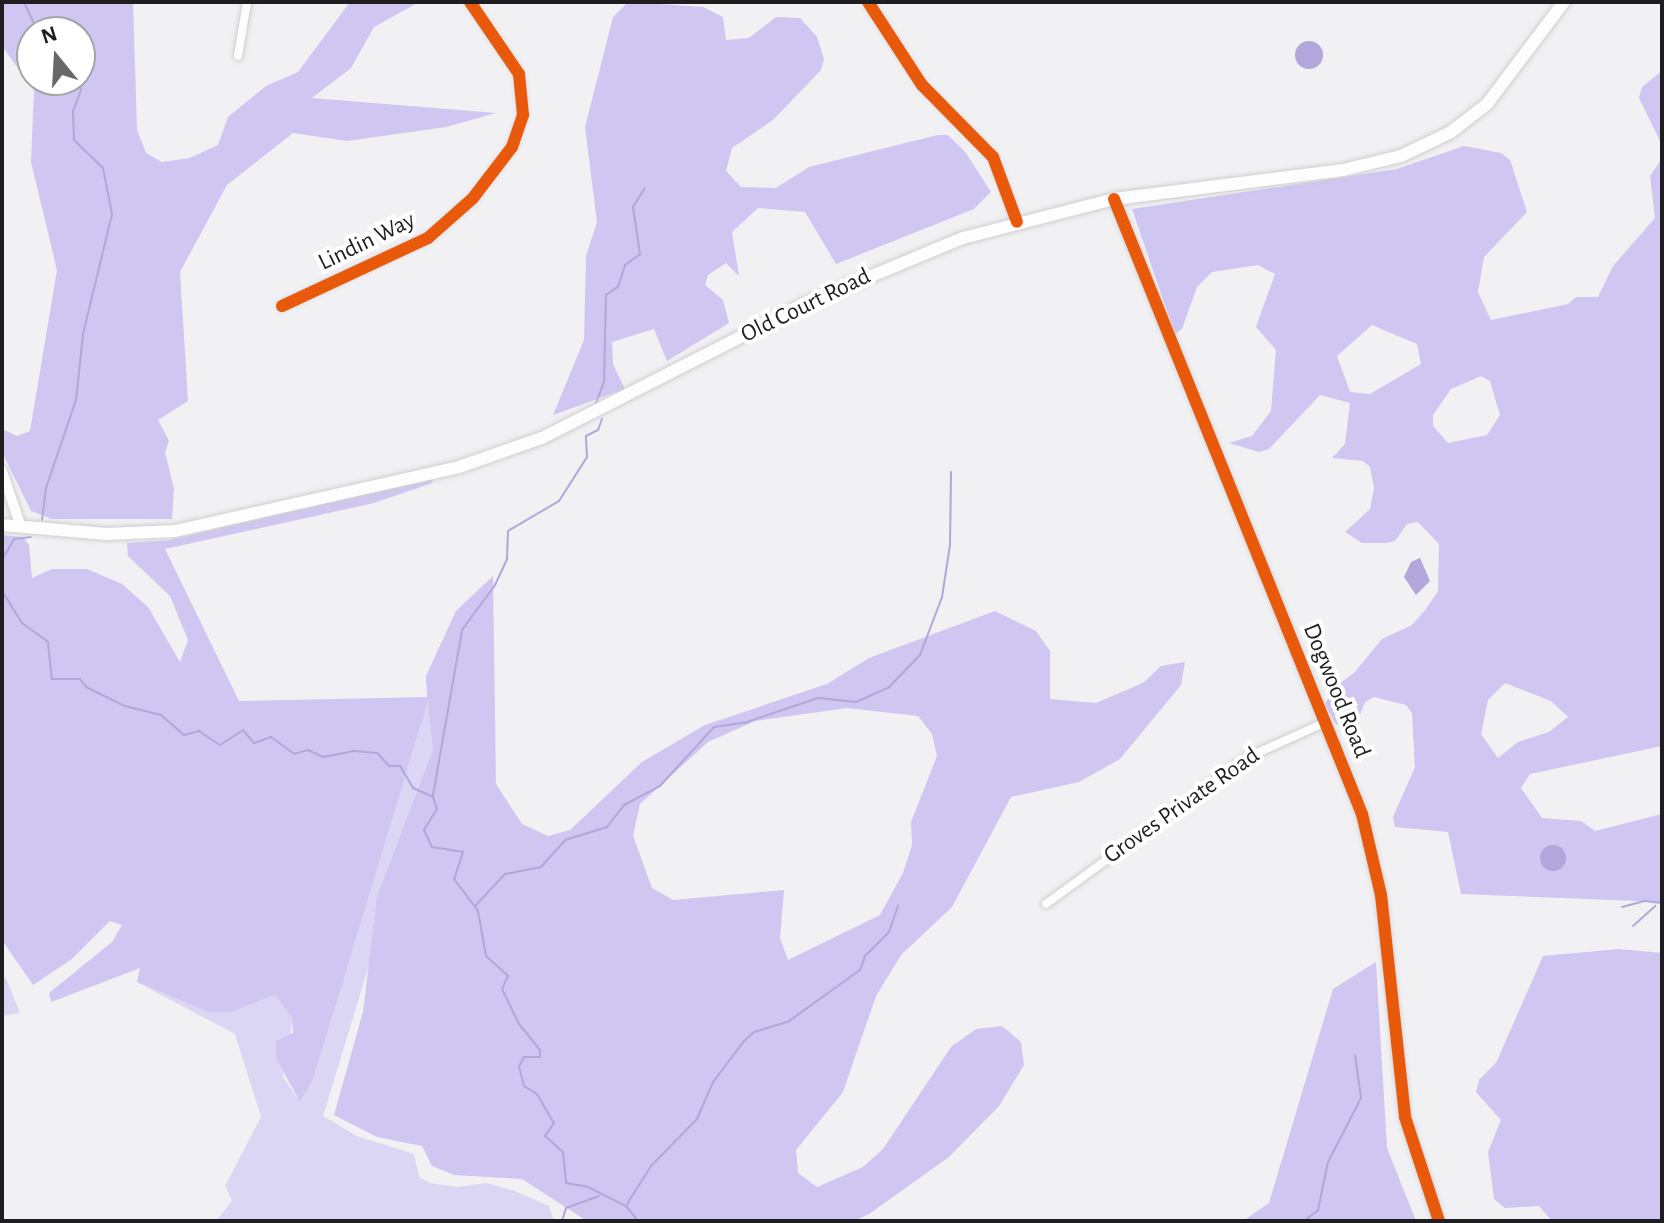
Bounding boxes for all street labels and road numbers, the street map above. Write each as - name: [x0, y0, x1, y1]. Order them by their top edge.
- street label: Lindin Way: [314, 206, 420, 278]
- street label: Old Court Road: [737, 262, 875, 350]
- street label: Dogwood Road: [1296, 620, 1376, 762]
- street label: Groves Private Road: [1099, 742, 1265, 870]

